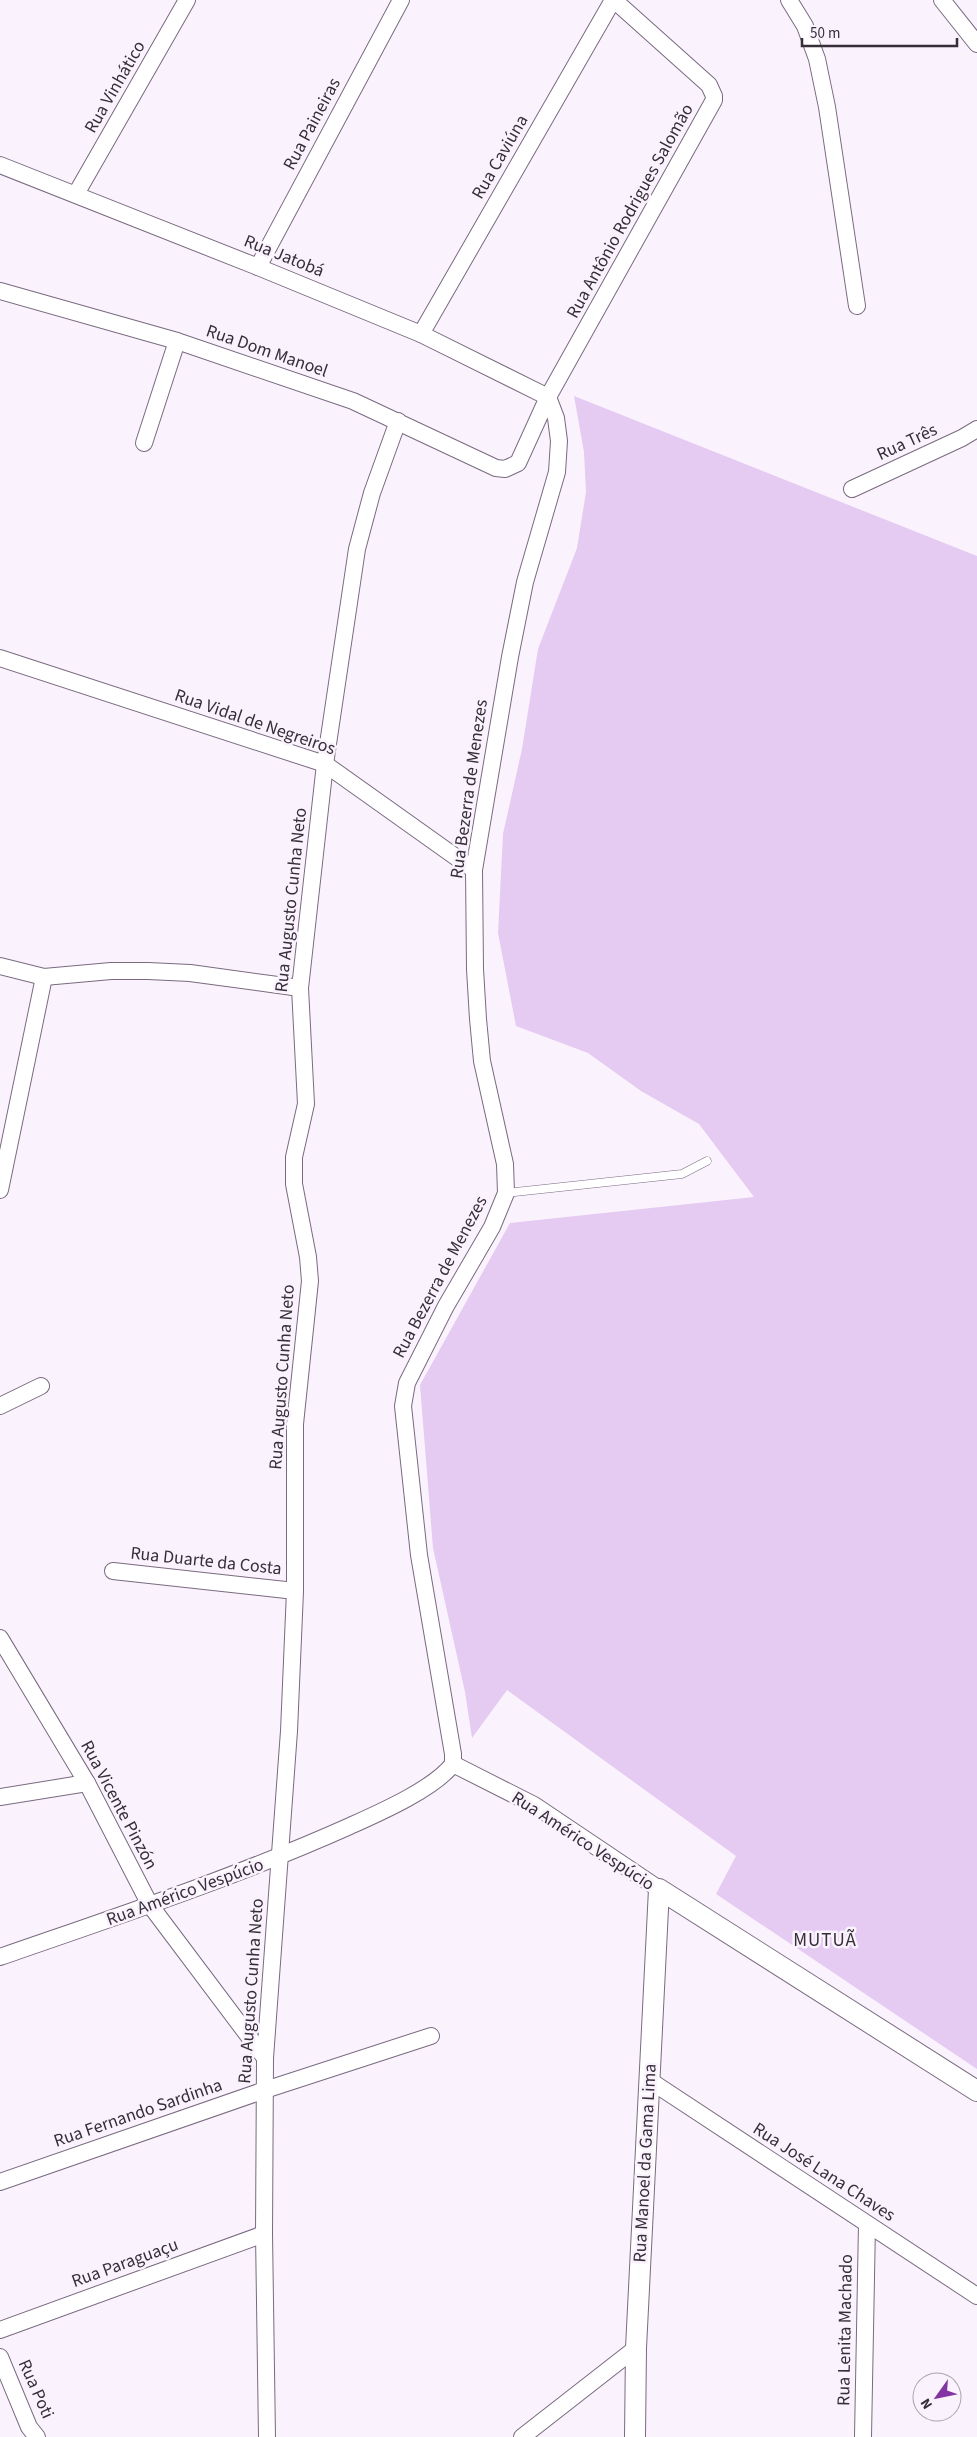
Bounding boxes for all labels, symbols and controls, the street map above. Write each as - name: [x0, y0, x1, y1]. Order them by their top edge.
- scale bar: [802, 15, 957, 47]
- text: 50 m: [810, 23, 840, 44]
- street label: Rua Vinhático: [78, 36, 152, 138]
- street label: Rua Paineiras: [277, 73, 347, 175]
- street label: Rua Antônio Rodrigues Salomão: [560, 99, 700, 323]
- street label: Rua Caviúna: [466, 110, 534, 204]
- street label: Rua Jatobá: [240, 229, 328, 283]
- street label: Rua Dom Manoel: [203, 318, 331, 384]
- street label: Rua Três: [873, 417, 941, 467]
- street label: Rua Vidal de Negreiros: [171, 683, 339, 761]
- street label: Rua Bezerra de Menezes: [444, 698, 494, 880]
- street label: Rua Augusto Cunha Neto: [269, 806, 313, 994]
- street label: Rua Bezerra de Menezes: [387, 1191, 493, 1363]
- street label: Rua Augusto Cunha Neto: [263, 1284, 301, 1470]
- street label: Rua Duarte da Costa: [129, 1541, 283, 1581]
- street label: Rua Vicente Pinzón: [74, 1736, 164, 1874]
- street label: Rua Américo Vespúcio: [507, 1785, 659, 1897]
- street label: Rua Américo Vespúcio: [103, 1852, 267, 1932]
- street label: Rua Augusto Cunha Neto: [232, 1898, 270, 2084]
- district label: MUTUÃ: [793, 1927, 857, 1954]
- street label: Rua Manoel da Gama Lima: [627, 2063, 663, 2263]
- street label: Rua Fernando Sardinha: [50, 2072, 226, 2154]
- street label: Rua José Lana Chaves: [748, 2116, 900, 2228]
- street label: Rua Paraguaçu: [68, 2232, 182, 2294]
- street label: Rua Lenita Machado: [831, 2254, 859, 2406]
- street label: Rua Poti: [12, 2355, 60, 2423]
- north arrow: [912, 2372, 962, 2422]
- text: N: [916, 2394, 938, 2413]

